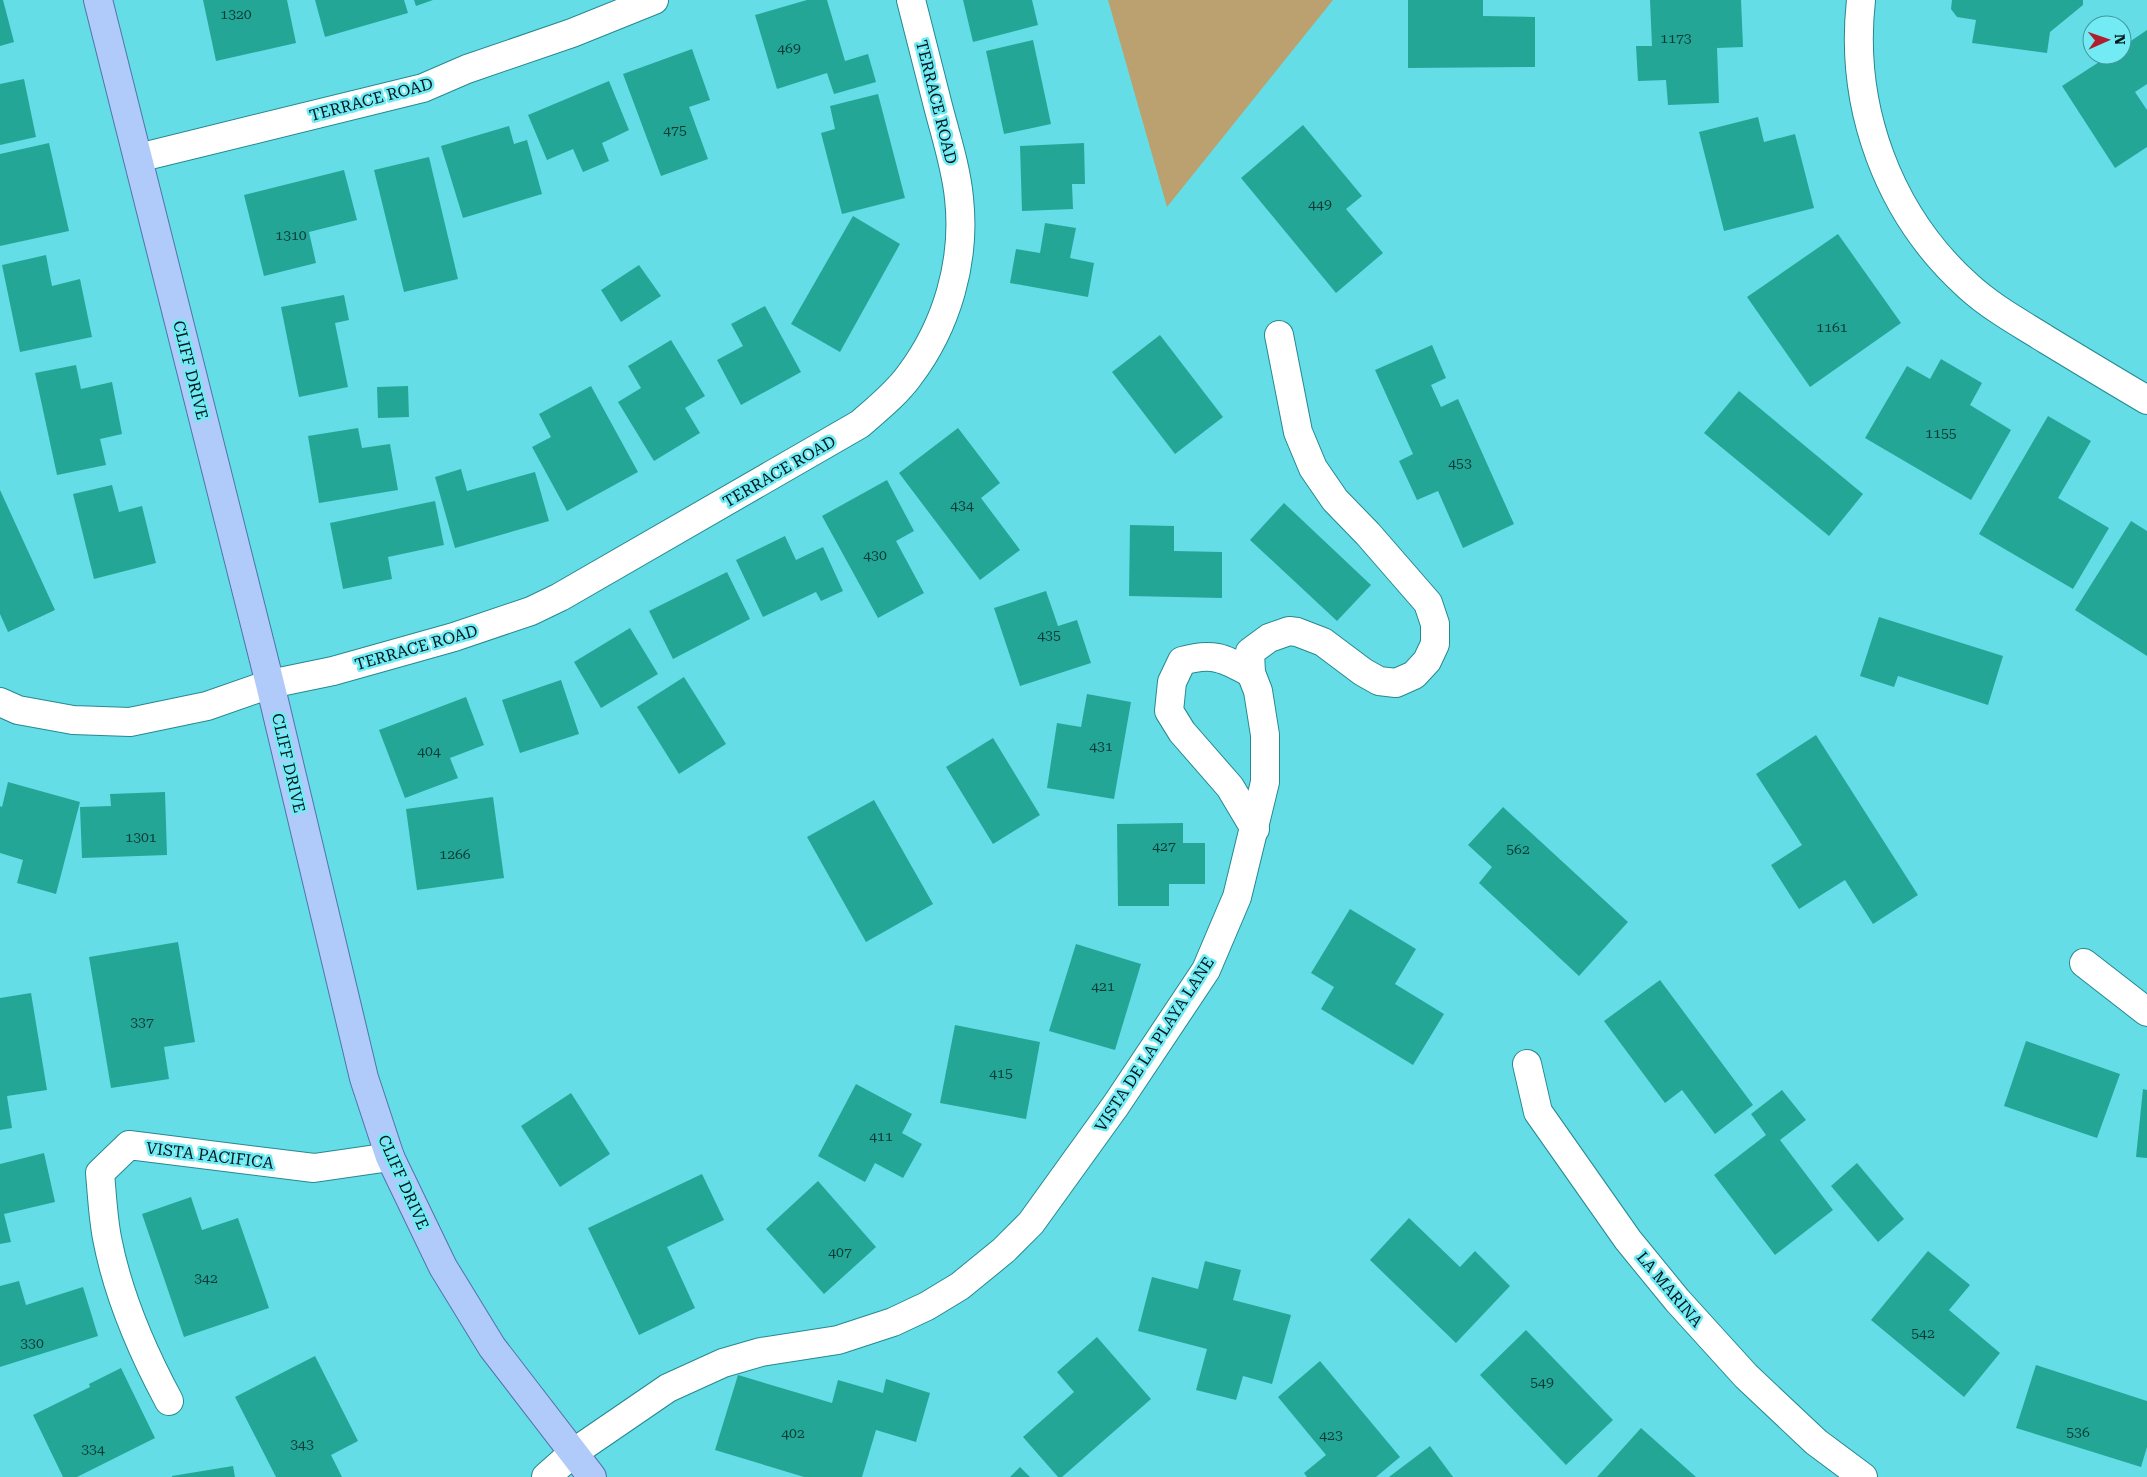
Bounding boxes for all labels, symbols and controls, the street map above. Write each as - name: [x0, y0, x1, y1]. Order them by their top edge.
- house number: 1320: [220, 6, 252, 22]
- north arrow: [2082, 15, 2132, 65]
- house number: 1173: [1660, 30, 1692, 46]
- text: N: [2112, 34, 2128, 45]
- street label: TERRACE ROAD: [912, 38, 961, 166]
- house number: 469: [777, 40, 801, 56]
- street label: TERRACE ROAD: [307, 74, 435, 125]
- house number: 475: [663, 122, 687, 138]
- house number: 449: [1308, 196, 1332, 212]
- house number: 1310: [275, 227, 307, 243]
- street label: CLIFF DRIVE: [169, 319, 212, 422]
- house number: 1161: [1816, 319, 1848, 335]
- house number: 1155: [1925, 425, 1957, 441]
- street label: TERRACE ROAD: [720, 431, 839, 511]
- house number: 453: [1448, 455, 1472, 471]
- house number: 434: [950, 497, 974, 513]
- house number: 430: [863, 547, 887, 563]
- street label: TERRACE ROAD: [352, 621, 480, 674]
- house number: 435: [1037, 627, 1061, 643]
- street label: CLIFF DRIVE: [268, 711, 309, 815]
- house number: 431: [1089, 738, 1113, 754]
- house number: 404: [417, 743, 441, 759]
- house number: 1301: [125, 829, 157, 845]
- house number: 427: [1152, 838, 1176, 854]
- house number: 562: [1506, 841, 1530, 857]
- house number: 1266: [439, 846, 471, 862]
- street label: VISTA DE LA PLAYA LANE: [1091, 953, 1218, 1135]
- house number: 421: [1091, 978, 1115, 994]
- house number: 337: [130, 1014, 154, 1030]
- house number: 415: [989, 1065, 1013, 1081]
- house number: 411: [869, 1128, 893, 1144]
- street label: CLIFF DRIVE: [374, 1132, 433, 1232]
- street label: VISTA PACIFICA: [145, 1138, 276, 1173]
- house number: 407: [828, 1244, 852, 1260]
- street label: LA MARINA: [1633, 1248, 1707, 1332]
- house number: 342: [194, 1270, 218, 1286]
- house number: 542: [1911, 1325, 1935, 1341]
- house number: 330: [20, 1335, 44, 1351]
- house number: 549: [1530, 1374, 1554, 1390]
- house number: 536: [2066, 1424, 2090, 1440]
- house number: 402: [781, 1425, 805, 1441]
- house number: 423: [1319, 1427, 1343, 1443]
- house number: 343: [290, 1436, 314, 1452]
- house number: 334: [81, 1441, 105, 1457]

